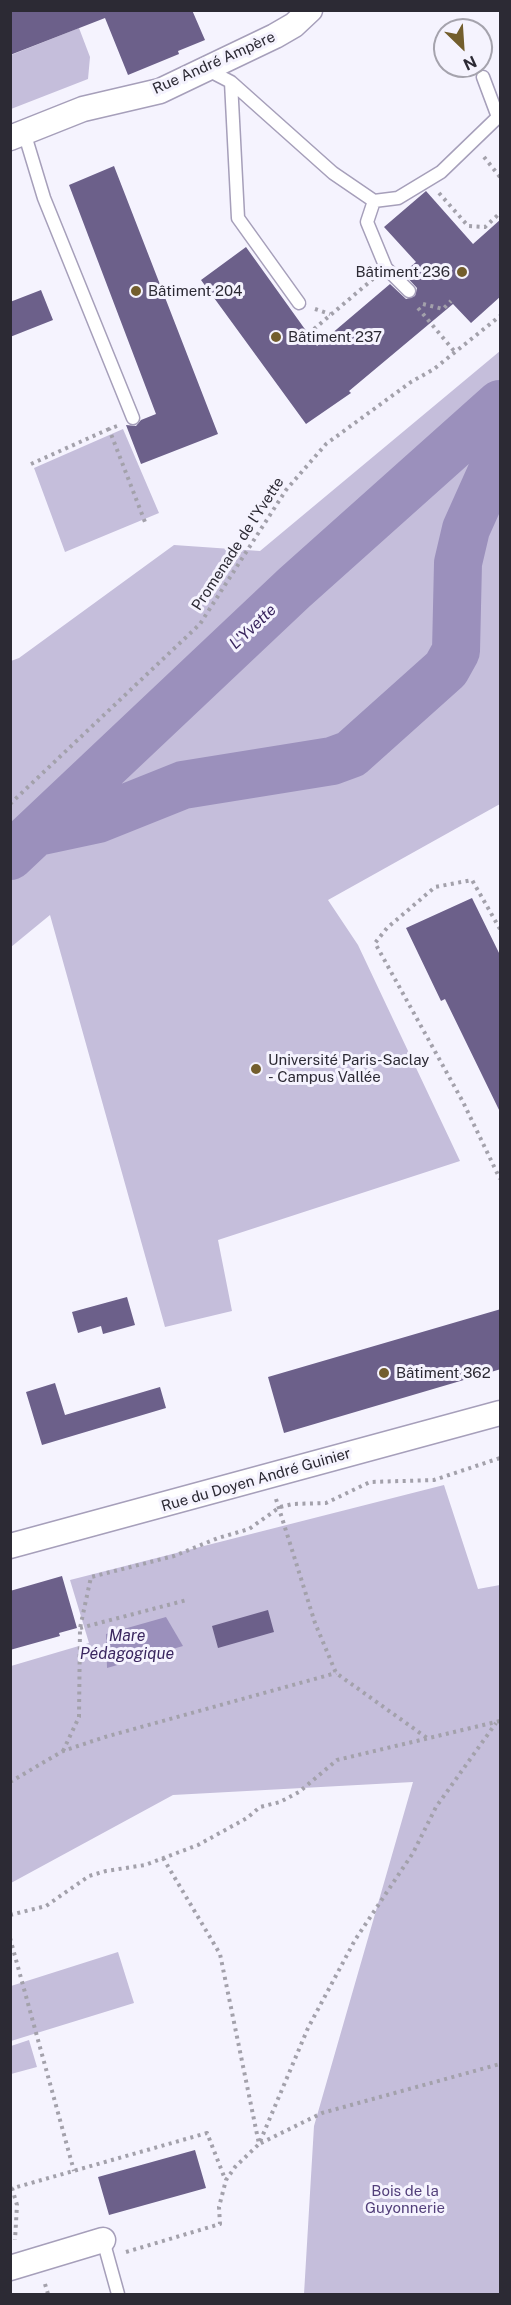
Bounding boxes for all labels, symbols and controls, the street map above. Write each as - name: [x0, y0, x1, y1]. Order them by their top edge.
- north arrow: [433, 18, 493, 78]
- street label: Rue André Ampère: [150, 28, 278, 98]
- text: N: [460, 52, 480, 74]
- place label: Bâtiment 236: [355, 263, 450, 281]
- marker: Bâtiment 236: [455, 265, 469, 279]
- place label: Bâtiment 204: [148, 282, 242, 300]
- marker: Bâtiment 204: [129, 284, 143, 298]
- place label: Bâtiment 237: [288, 328, 382, 346]
- marker: Bâtiment 237: [269, 330, 283, 344]
- street label: Promenade de l'Yvette: [188, 474, 288, 614]
- water label: L'Yvette: [226, 601, 280, 653]
- place label: Université Paris-Saclay - Campus Vallée: [268, 1051, 429, 1086]
- marker: Université Paris-Saclay - Campus Vallée: [249, 1062, 263, 1076]
- place label: Bâtiment 362: [396, 1364, 491, 1382]
- marker: Bâtiment 362: [377, 1366, 391, 1380]
- street label: Rue du Doyen André Guinier: [159, 1444, 353, 1516]
- water label: Mare Pédagogique: [80, 1626, 174, 1664]
- park label: Bois de la Guyonnerie: [365, 2182, 445, 2217]

